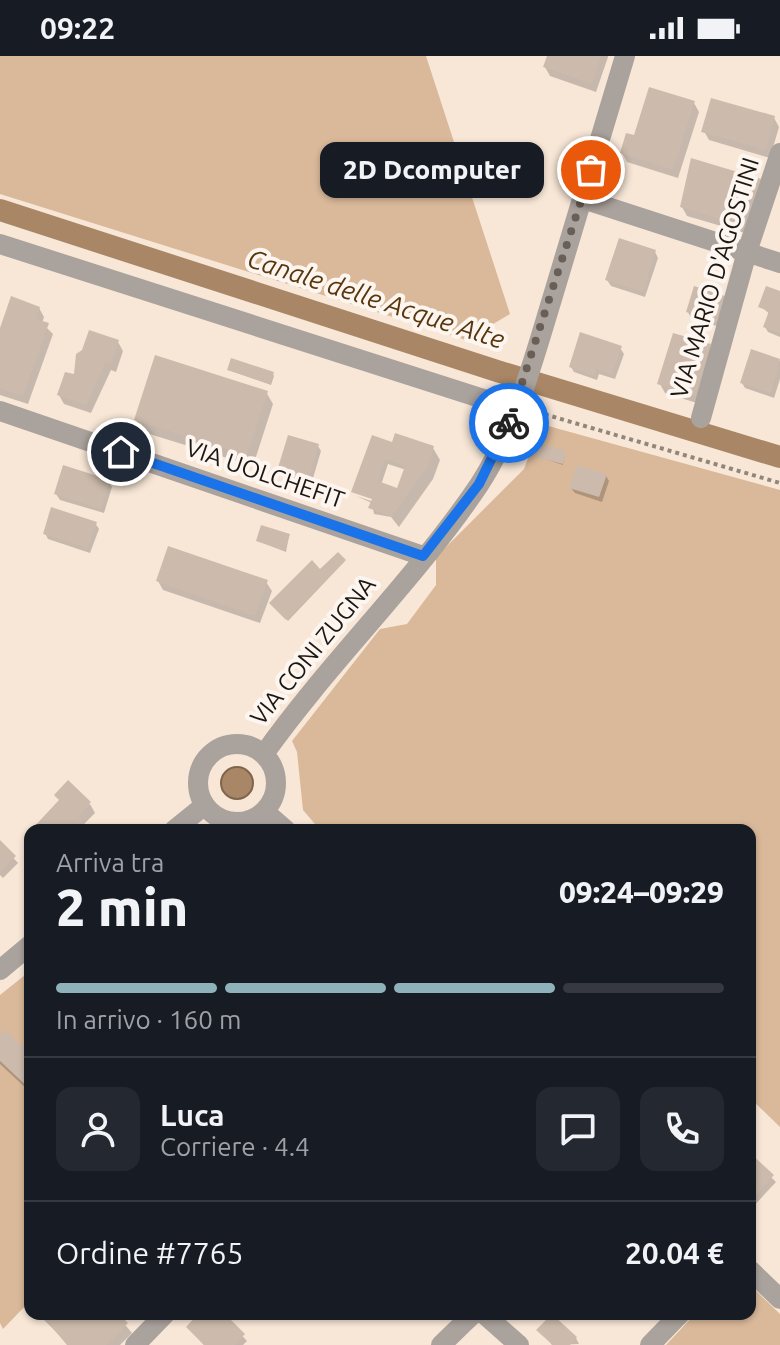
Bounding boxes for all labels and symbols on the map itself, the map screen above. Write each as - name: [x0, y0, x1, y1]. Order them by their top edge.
- pin: [557, 136, 625, 204]
- callout: 2D Dcomputer: [319, 142, 543, 198]
- street label: VIA MARIO D'AGOSTINI: [665, 154, 764, 401]
- water label: Canale delle Acque Alte: [244, 243, 508, 354]
- courier: [469, 383, 549, 463]
- pin: [87, 418, 155, 486]
- street label: VIA UOLCHEFIT: [182, 434, 348, 513]
- street label: VIA CONI ZUGNA: [245, 571, 381, 730]

